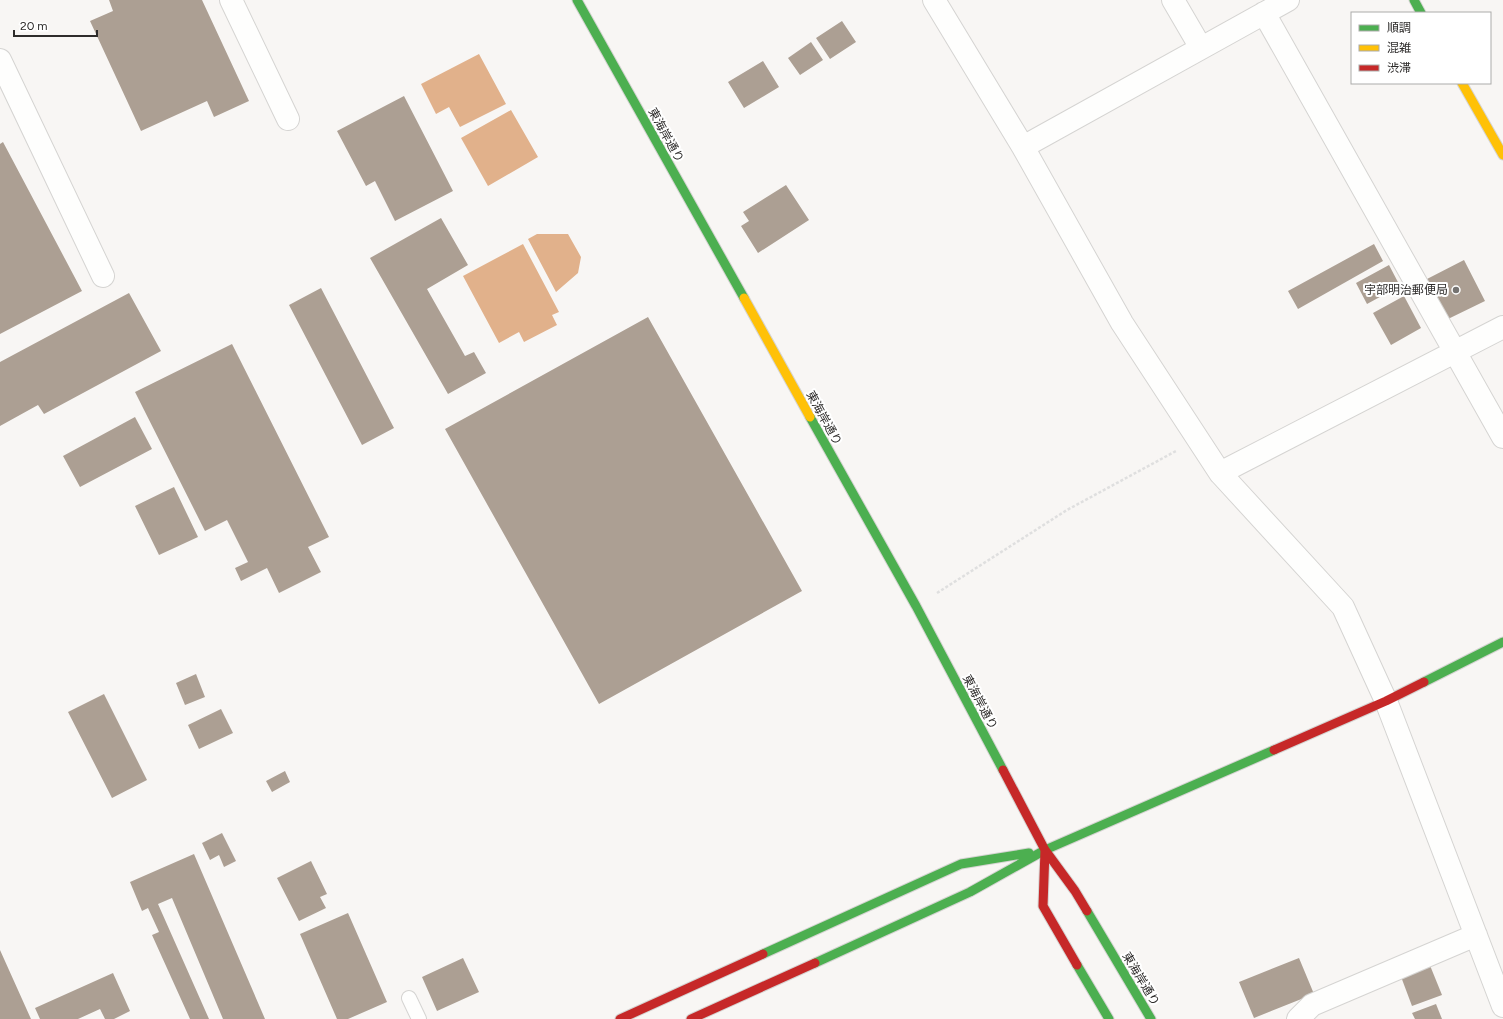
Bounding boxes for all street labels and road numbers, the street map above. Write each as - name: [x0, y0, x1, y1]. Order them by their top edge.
- street label: 東海岸通り: [645, 105, 687, 165]
- street label: 東海岸通り: [803, 388, 845, 448]
- street label: 東海岸通り: [960, 672, 1000, 732]
- street label: 東海岸通り: [1120, 950, 1162, 1008]

